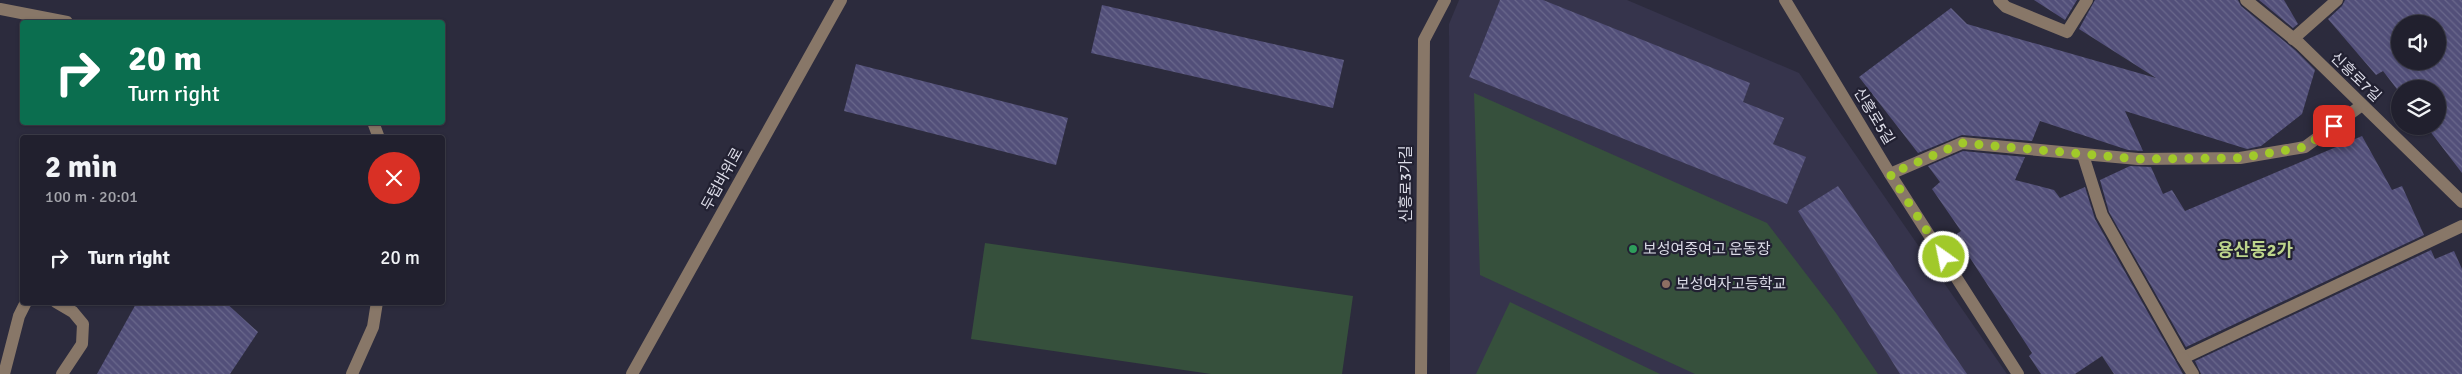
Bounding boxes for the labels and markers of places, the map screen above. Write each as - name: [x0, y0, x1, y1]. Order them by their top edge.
- pin: [2313, 105, 2355, 147]
- place label: 보성여중여고 운동장: [1643, 240, 1771, 258]
- marker: 보성여중여고 운동장: [1627, 243, 1639, 255]
- place label: 보성여자고등학교: [1676, 275, 1786, 293]
- marker: 보성여자고등학교: [1660, 278, 1672, 290]

